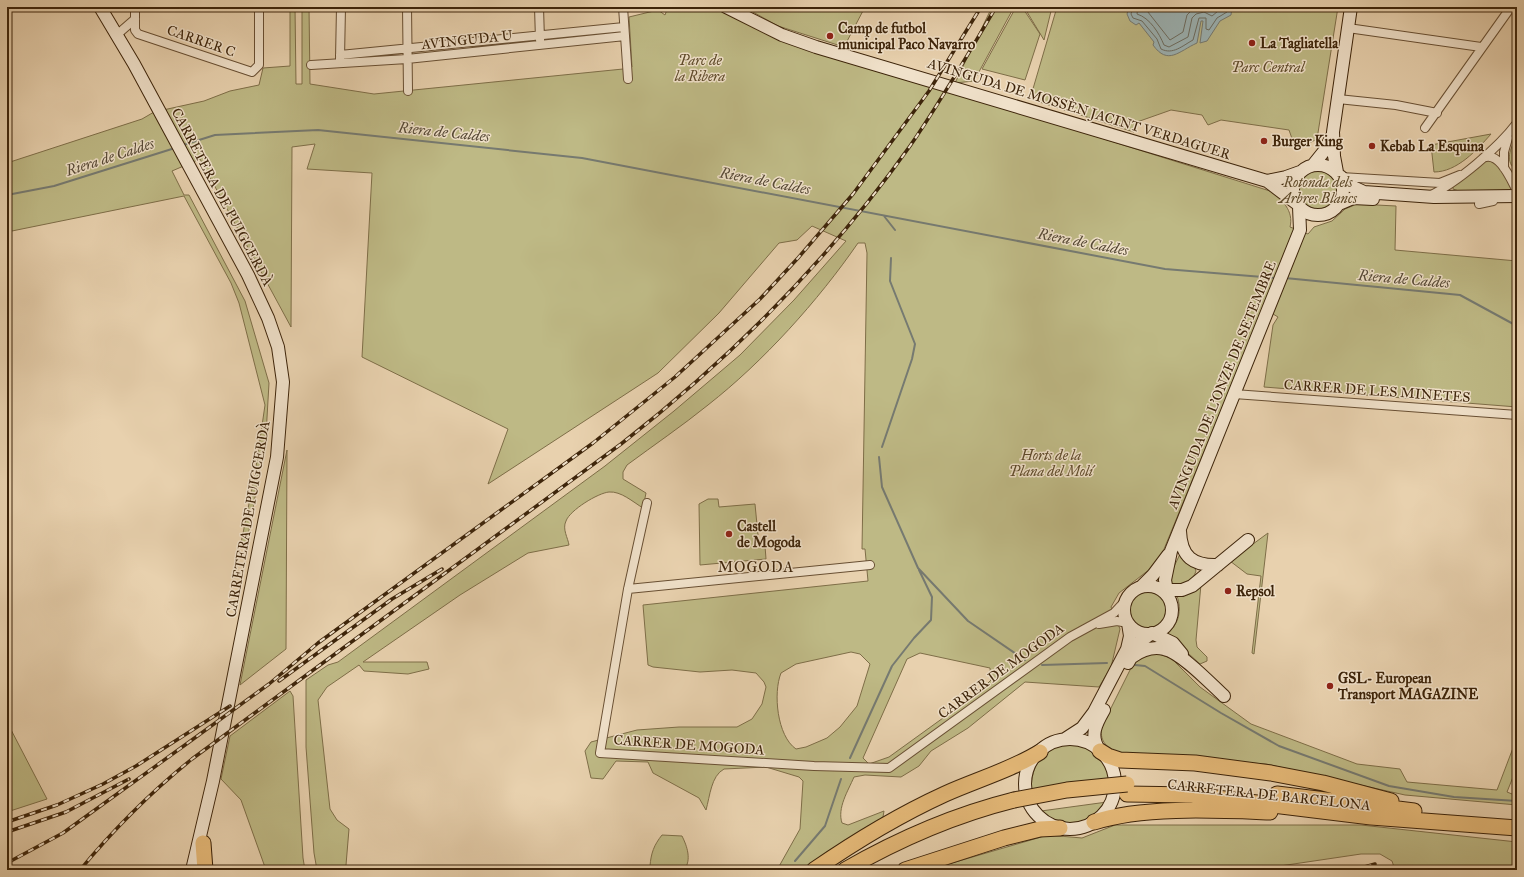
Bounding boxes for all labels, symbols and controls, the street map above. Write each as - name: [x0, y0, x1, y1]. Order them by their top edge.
- place label: Camp de futbol municipal Paco Navarro: [837, 20, 975, 54]
- street label: CARRER C: [165, 21, 237, 61]
- street label: AVINGUDA U: [420, 27, 514, 53]
- marker: Camp de futbol municipal Paco Navarro: [825, 31, 835, 41]
- place label: La Tagliatella: [1260, 35, 1339, 53]
- marker: La Tagliatella: [1247, 38, 1257, 48]
- park label: Parc de la Ribera: [674, 52, 726, 85]
- street label: AVINGUDA DE MOSSÈN JACINT VERDAGUER: [924, 53, 1234, 165]
- park label: Parc Central: [1232, 59, 1306, 76]
- street label: CARRETERA DE PUIGCERDÀ: [168, 104, 278, 289]
- water label: Riera de Caldes: [396, 118, 491, 146]
- place label: Burger King: [1272, 133, 1343, 151]
- water label: Riera de Caldes: [63, 134, 157, 180]
- marker: Burger King: [1259, 136, 1269, 146]
- place label: Kebab La Esquina: [1380, 138, 1485, 156]
- marker: Kebab La Esquina: [1367, 141, 1377, 151]
- water label: Riera de Caldes: [717, 163, 812, 199]
- park label: Rotonda dels Arbres Blancs: [1277, 174, 1358, 207]
- water label: Riera de Caldes: [1035, 224, 1130, 260]
- street label: AVINGUDA DE L'ONZE DE SETEMBRE: [1164, 258, 1280, 513]
- water label: Riera de Caldes: [1356, 266, 1451, 292]
- street label: CARRER DE LES MINETES: [1283, 376, 1471, 406]
- street label: CARRETERA DE PUIGCERDÀ: [220, 418, 274, 619]
- park label: Horts de la Plana del Molí: [1009, 447, 1096, 480]
- place label: Castell de Mogoda: [737, 518, 802, 552]
- marker: Castell de Mogoda: [724, 529, 734, 539]
- district label: MOGODA: [718, 558, 794, 576]
- place label: Repsol: [1236, 583, 1276, 601]
- marker: Repsol: [1223, 586, 1233, 596]
- street label: CARRER DE MOGODA: [935, 619, 1068, 722]
- place label: GSL- European Transport MAGAZINE: [1337, 670, 1478, 704]
- marker: GSL- European Transport MAGAZINE: [1325, 681, 1335, 691]
- street label: CARRER DE MOGODA: [613, 731, 766, 759]
- street label: CARRETERA DE BARCELONA: [1166, 776, 1372, 814]

